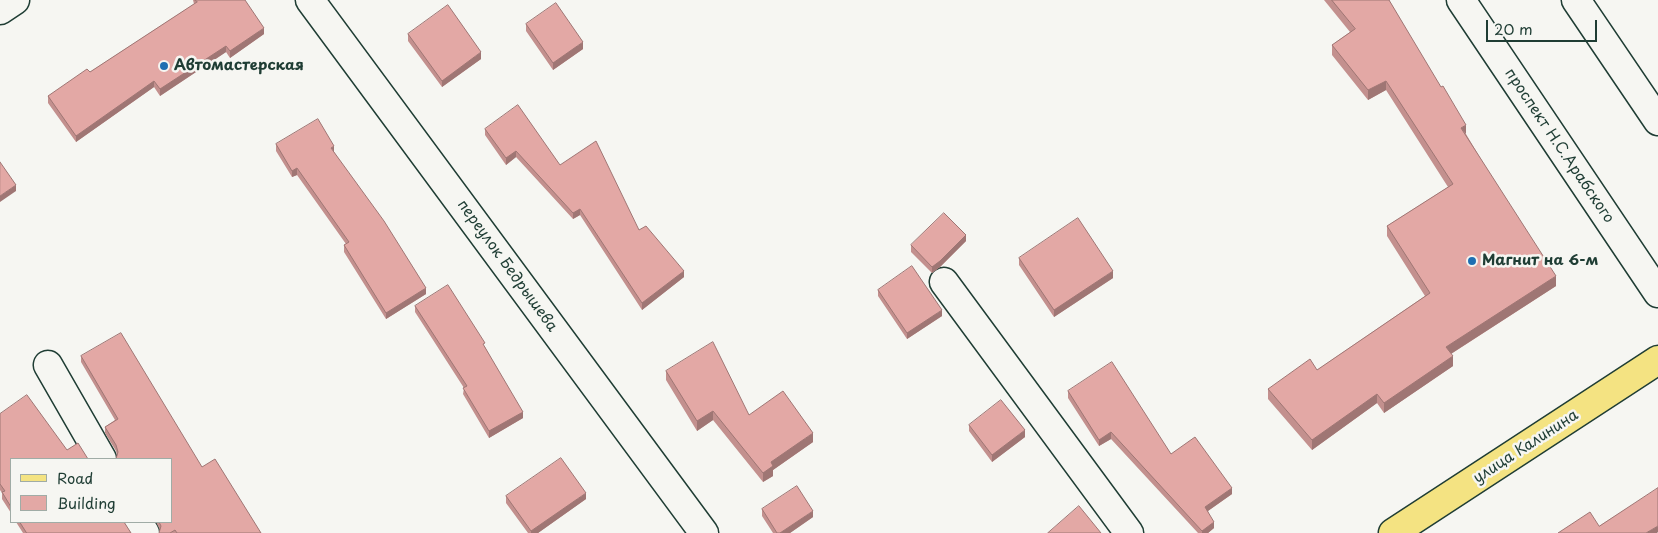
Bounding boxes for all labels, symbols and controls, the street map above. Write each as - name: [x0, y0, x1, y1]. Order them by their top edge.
- scale bar: [1488, 10, 1599, 42]
- text: 20 m: [1494, 17, 1533, 40]
- place label: Автомастерская: [174, 57, 304, 75]
- marker: Автомастерская: [158, 60, 170, 72]
- street label: проспект Н.С.Арабского: [1500, 65, 1618, 227]
- street label: переулок Бедрышева: [453, 197, 561, 335]
- place label: Магнит на 6-м: [1482, 252, 1598, 270]
- marker: Магнит на 6-м: [1466, 255, 1478, 267]
- street label: улица Калинина: [1470, 406, 1582, 488]
- legend: [10, 458, 172, 523]
- text: Road: [57, 466, 93, 489]
- text: Building: [57, 491, 116, 514]

